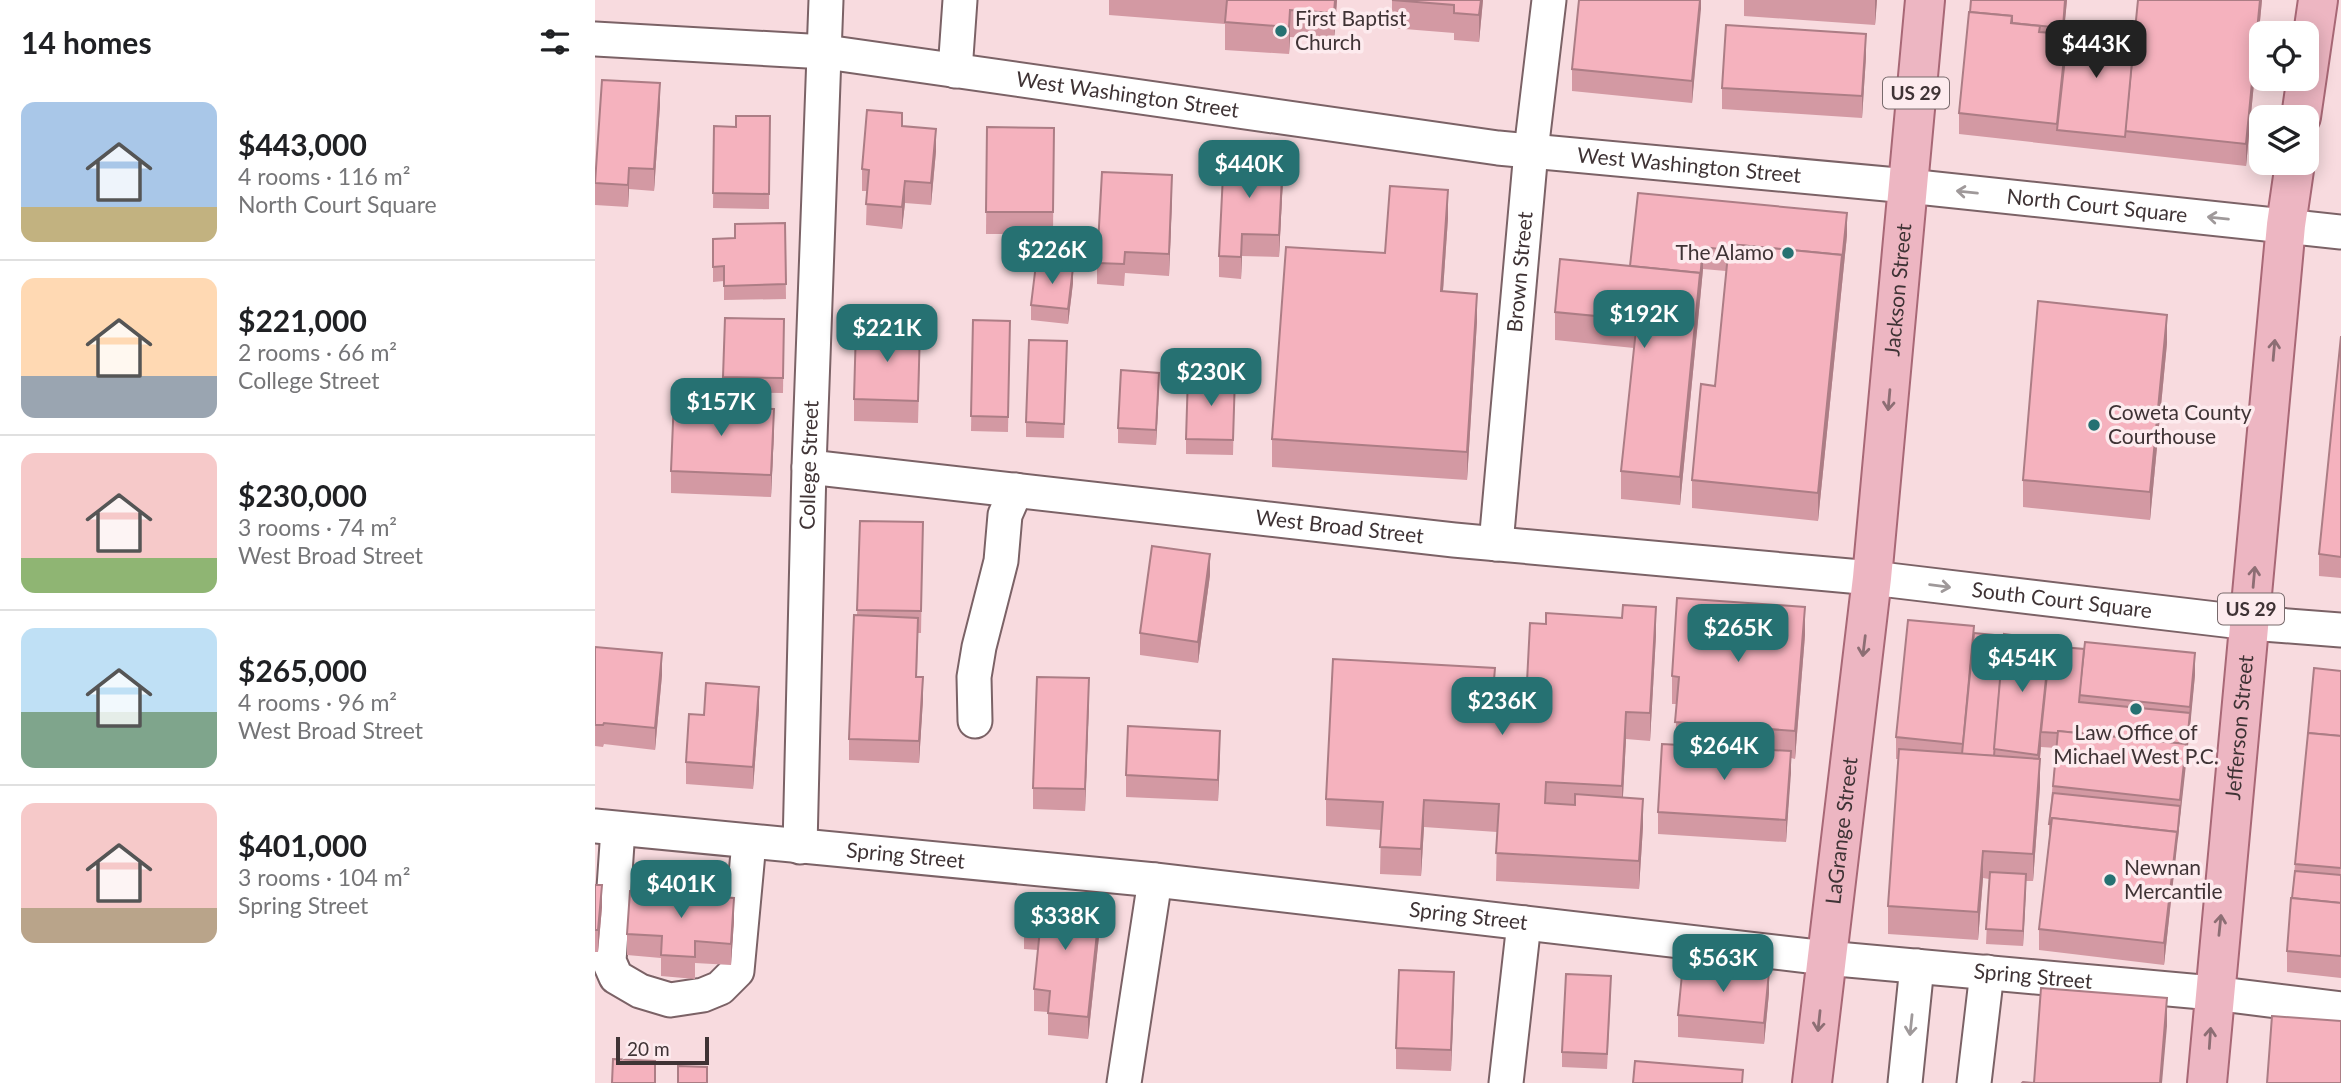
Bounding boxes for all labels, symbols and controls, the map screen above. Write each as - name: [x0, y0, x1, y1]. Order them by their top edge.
- place label: First Baptist Church: [1295, 5, 1407, 54]
- pin: $443K: [2047, 20, 2145, 80]
- map controls: [2249, 21, 2319, 175]
- button: locate: [2249, 21, 2319, 91]
- icon: filters: [536, 23, 574, 61]
- marker: First Baptist Church: [1273, 23, 1289, 39]
- text: 14 homes: [21, 24, 152, 60]
- text: $443K: [2061, 29, 2131, 57]
- street label: West Washington Street: [1015, 65, 1241, 122]
- road number: US 29: [1883, 78, 1949, 108]
- button: layers: [2249, 105, 2319, 175]
- text: $443,000: [238, 126, 367, 162]
- icon: home: [77, 130, 161, 214]
- pin: $440K: [1200, 140, 1298, 200]
- street label: West Washington Street: [1576, 141, 1803, 187]
- text: $440K: [1214, 149, 1284, 177]
- text: 4 rooms · 116 m²: [238, 162, 410, 190]
- street label: North Court Square: [2006, 183, 2189, 227]
- one-way arrow: [1956, 185, 1979, 198]
- text: North Court Square: [238, 190, 437, 218]
- street label: Brown Street: [1501, 210, 1537, 333]
- one-way arrow: [2207, 211, 2230, 224]
- street label: Jackson Street: [1878, 222, 1916, 357]
- pin: $226K: [1003, 226, 1101, 286]
- text: $226K: [1017, 235, 1087, 263]
- place label: The Alamo: [1676, 239, 1774, 264]
- marker: The Alamo: [1780, 245, 1796, 261]
- pin: $192K: [1595, 290, 1693, 350]
- text: $192K: [1609, 299, 1679, 327]
- text: $221,000: [238, 302, 367, 338]
- pin: $221K: [838, 304, 936, 364]
- icon: home: [77, 306, 161, 390]
- text: $221K: [852, 313, 922, 341]
- text: 2 rooms · 66 m²: [238, 338, 397, 366]
- one-way arrow: [2268, 339, 2281, 362]
- pin: $230K: [1162, 348, 1260, 408]
- text: $230K: [1176, 357, 1246, 385]
- text: College Street: [238, 366, 380, 394]
- pin: $157K: [672, 378, 770, 438]
- text: $157K: [686, 387, 756, 415]
- one-way arrow: [1882, 389, 1895, 411]
- place label: Coweta County Courthouse: [2108, 399, 2252, 448]
- street label: College Street: [794, 400, 822, 530]
- marker: Coweta County Courthouse: [2086, 417, 2102, 433]
- text: $230,000: [238, 477, 367, 513]
- icon: home: [77, 481, 161, 565]
- street label: West Broad Street: [1254, 504, 1426, 548]
- text: 3 rooms · 74 m²: [238, 513, 397, 541]
- text: West Broad Street: [238, 541, 423, 569]
- one-way arrow: [2248, 566, 2261, 588]
- street label: South Court Square: [1971, 576, 2153, 622]
- one-way arrow: [1928, 580, 1951, 593]
- road number: US 29: [2218, 594, 2284, 624]
- pin: $265K: [1689, 604, 1787, 664]
- text: $265K: [1703, 613, 1773, 641]
- one-way arrow: [1858, 634, 1871, 657]
- pin: $454K: [1973, 634, 2071, 694]
- text: $454K: [1987, 643, 2057, 671]
- text: $265,000: [238, 652, 367, 688]
- street label: Jefferson Street: [2219, 653, 2257, 801]
- icon: home: [77, 656, 161, 740]
- pin: $236K: [1453, 678, 1551, 737]
- text: $236K: [1467, 686, 1537, 714]
- text: 4 rooms · 96 m²: [238, 688, 397, 716]
- marker: Law Office of Michael West P.C.: [2128, 701, 2144, 717]
- text: West Broad Street: [238, 716, 423, 744]
- place label: Law Office of Michael West P.C.: [2053, 719, 2219, 768]
- pin: $264K: [1675, 722, 1773, 782]
- text: $264K: [1689, 731, 1759, 759]
- street label: LaGrange Street: [1819, 755, 1862, 906]
- text: $401,000: [238, 827, 367, 863]
- icon: home: [77, 831, 161, 915]
- street label: Spring Street: [845, 836, 967, 873]
- place label: Newnan Mercantile: [2124, 854, 2223, 903]
- pin: $401K: [632, 860, 730, 920]
- text: 3 rooms · 104 m²: [238, 863, 410, 891]
- text: $401K: [646, 869, 716, 897]
- marker: Newnan Mercantile: [2102, 872, 2118, 888]
- text: Spring Street: [238, 891, 368, 919]
- pin: $338K: [1016, 892, 1114, 952]
- street label: Spring Street: [1408, 896, 1529, 934]
- text: $338K: [1030, 901, 1100, 929]
- one-way arrow: [2214, 914, 2227, 937]
- pin: $563K: [1674, 934, 1772, 994]
- text: $563K: [1688, 943, 1758, 971]
- street label: Spring Street: [1973, 957, 2094, 993]
- one-way arrow: [1812, 1009, 1825, 1031]
- one-way arrow: [1904, 1013, 1917, 1035]
- one-way arrow: [2204, 1027, 2217, 1050]
- scale bar: [616, 1034, 709, 1066]
- text: 20 m: [627, 1037, 670, 1060]

